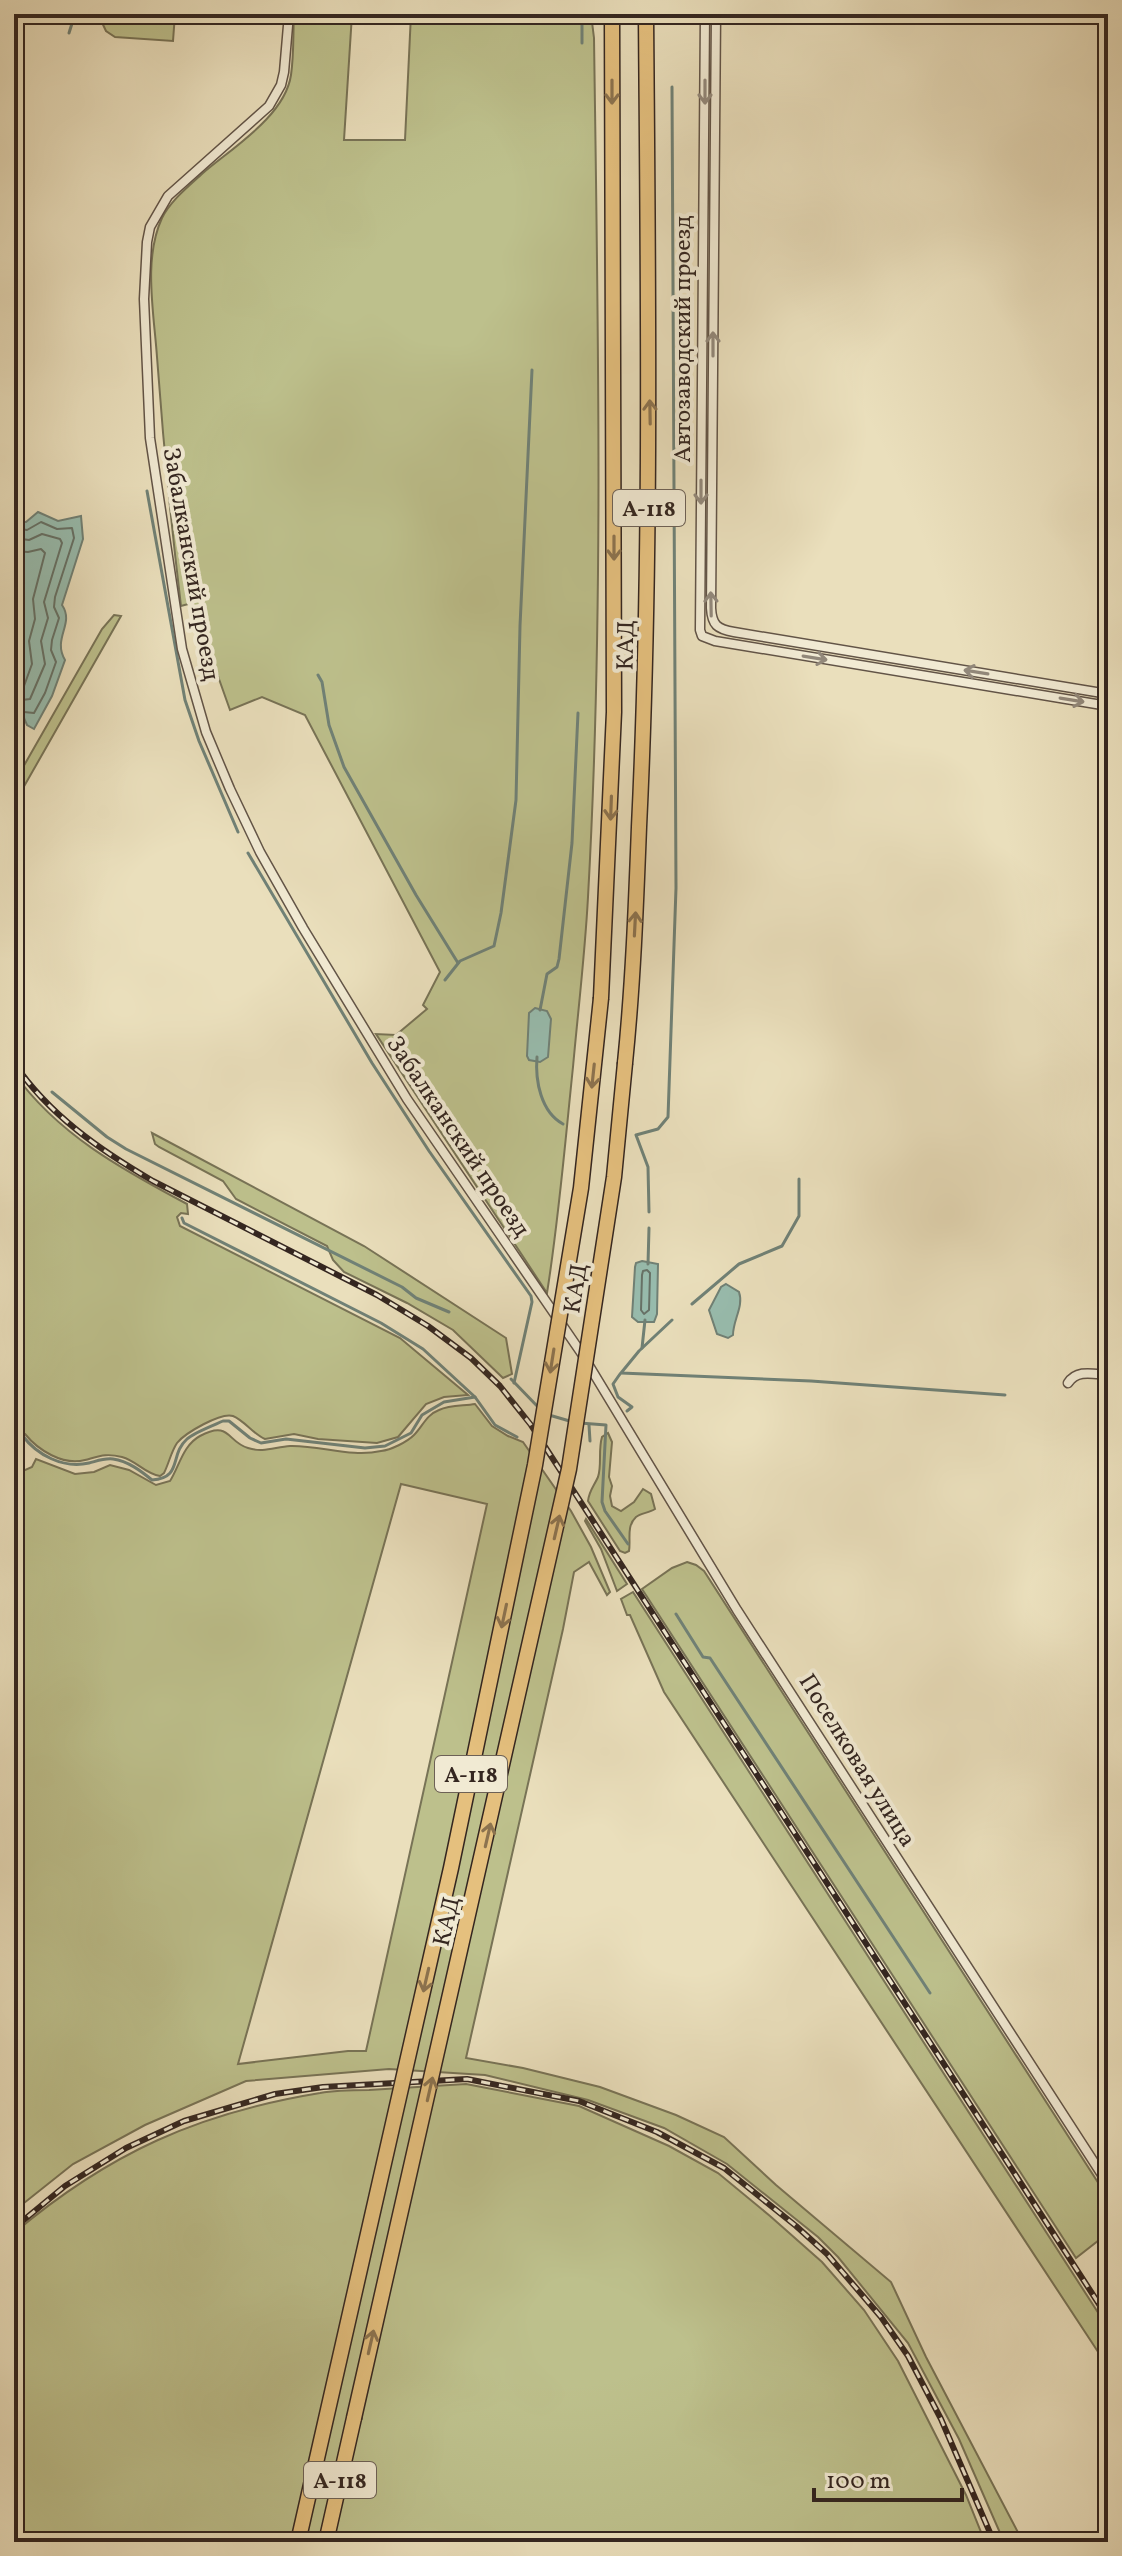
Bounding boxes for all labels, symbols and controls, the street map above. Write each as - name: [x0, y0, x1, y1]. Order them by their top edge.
- one-way arrow: [604, 78, 620, 105]
- one-way arrow: [697, 78, 712, 105]
- street label: Автозаводский проезд: [667, 215, 701, 463]
- one-way arrow: [705, 331, 721, 358]
- one-way arrow: [642, 399, 658, 426]
- street label: Забалканский проезд: [153, 445, 227, 684]
- one-way arrow: [693, 478, 709, 505]
- road number: А-118: [613, 490, 685, 526]
- one-way arrow: [606, 534, 621, 561]
- one-way arrow: [704, 591, 719, 618]
- street label: КАД: [610, 619, 644, 671]
- one-way arrow: [802, 651, 828, 666]
- one-way arrow: [964, 664, 989, 679]
- one-way arrow: [1059, 693, 1084, 708]
- one-way arrow: [603, 794, 618, 821]
- one-way arrow: [627, 911, 642, 938]
- street label: Забалканский проезд: [377, 1030, 538, 1245]
- one-way arrow: [585, 1062, 600, 1089]
- street label: КАД: [556, 1261, 598, 1316]
- one-way arrow: [544, 1348, 559, 1373]
- one-way arrow: [550, 1515, 565, 1540]
- one-way arrow: [496, 1603, 511, 1629]
- street label: Поселковая улица: [789, 1668, 923, 1854]
- road number: А-118: [435, 1756, 507, 1792]
- one-way arrow: [481, 1823, 496, 1849]
- street label: КАД: [426, 1893, 470, 1950]
- one-way arrow: [418, 1967, 433, 1992]
- one-way arrow: [423, 2076, 438, 2102]
- one-way arrow: [365, 2330, 380, 2356]
- scale bar: [814, 2452, 962, 2502]
- road number: А-118: [304, 2462, 376, 2498]
- text: 100 m: [826, 2465, 891, 2499]

